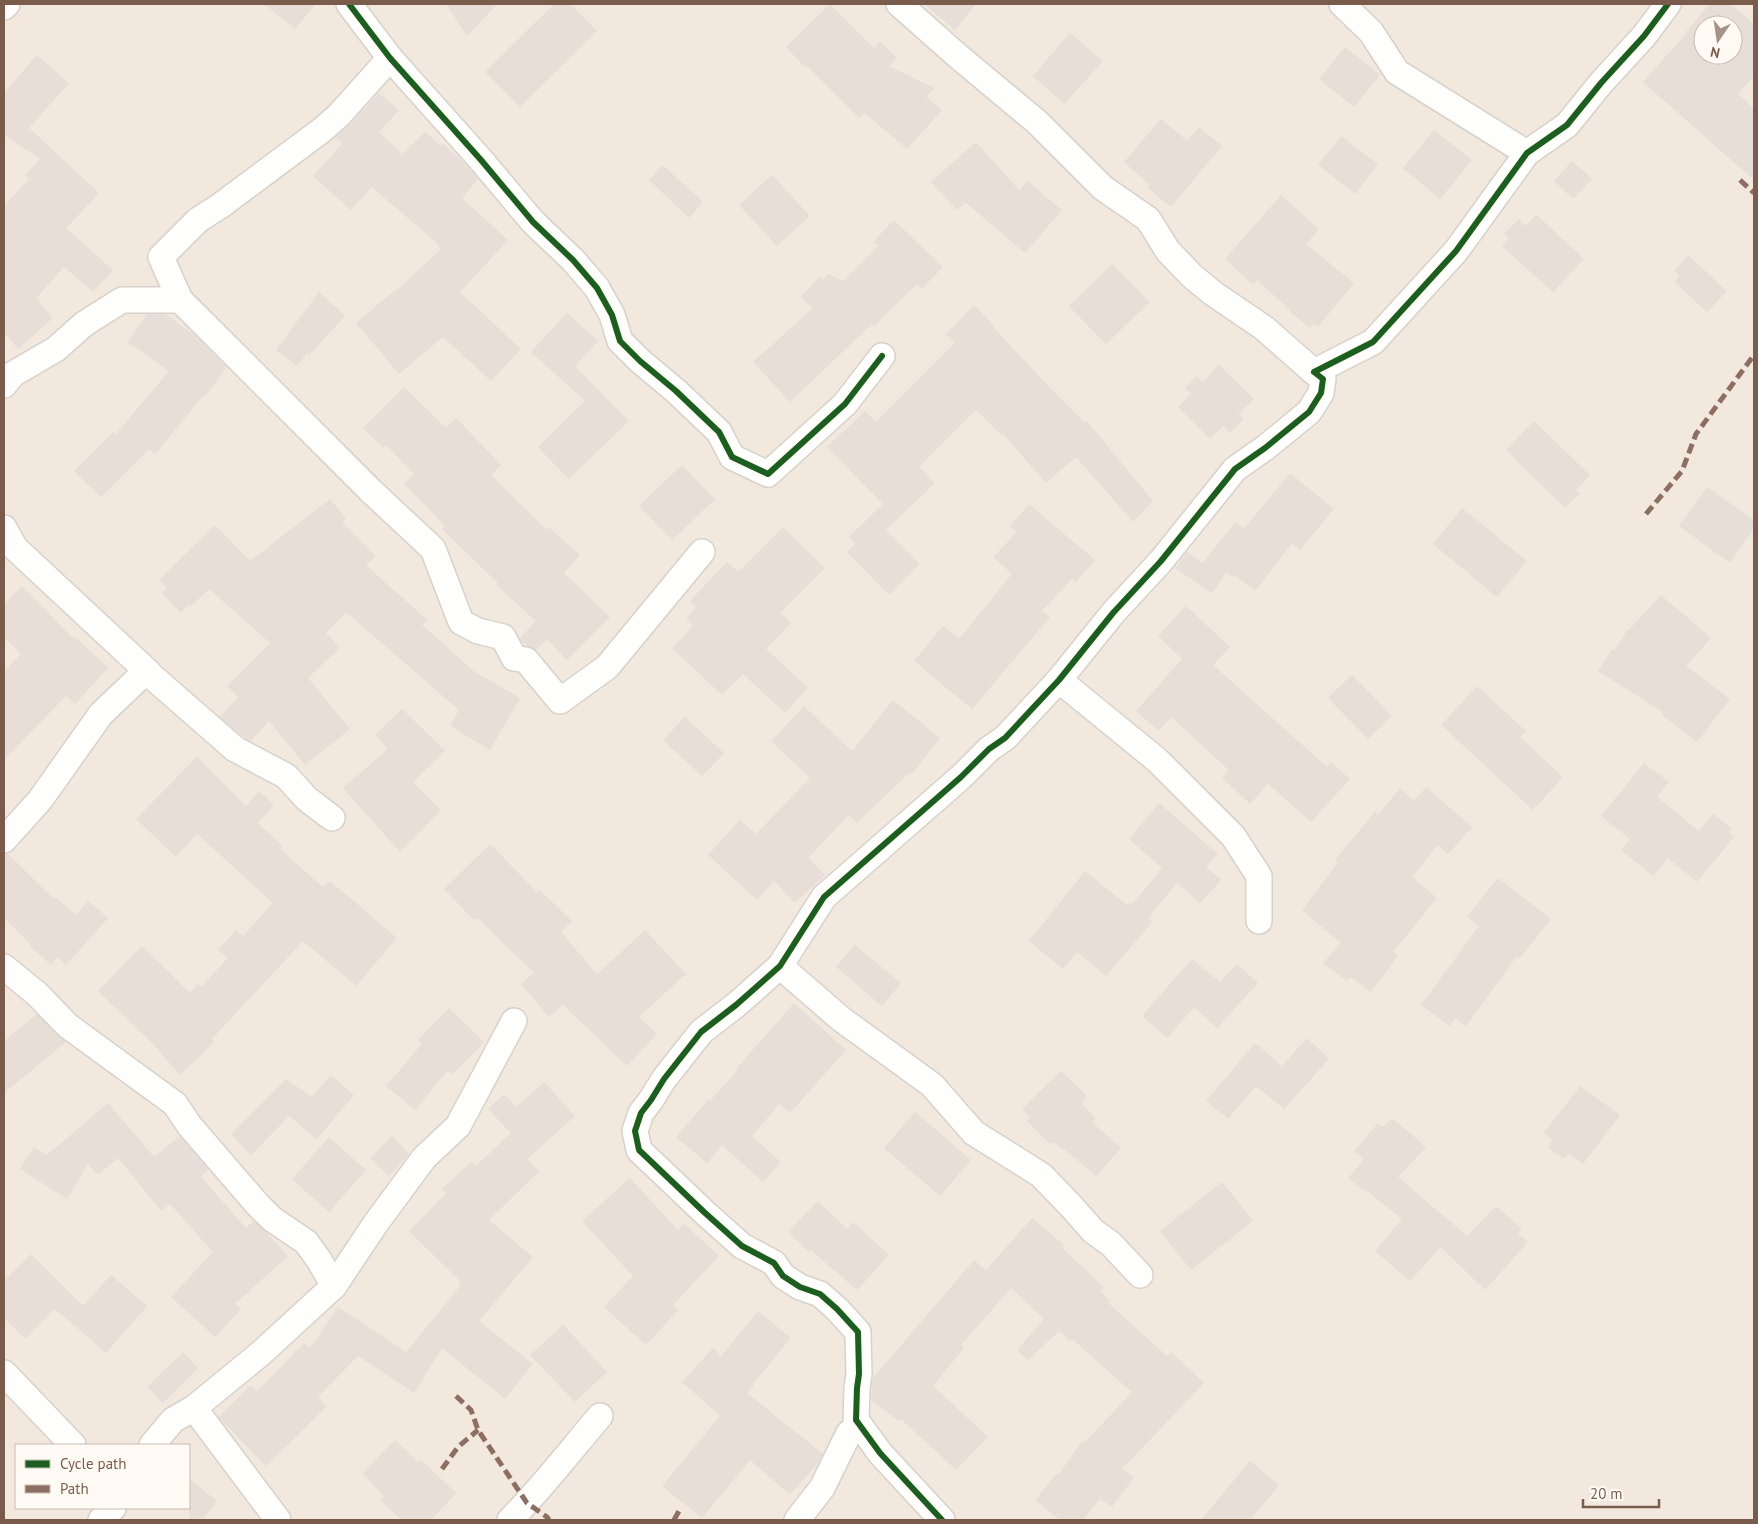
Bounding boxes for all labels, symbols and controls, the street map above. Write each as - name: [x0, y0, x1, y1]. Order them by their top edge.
- north arrow: [1693, 15, 1743, 65]
- text: N: [1709, 43, 1722, 62]
- legend: [15, 1444, 190, 1509]
- text: Cycle path: [60, 1454, 126, 1473]
- scale bar: [1583, 1476, 1659, 1508]
- text: Path: [60, 1479, 89, 1498]
- text: 20 m: [1590, 1484, 1623, 1503]

